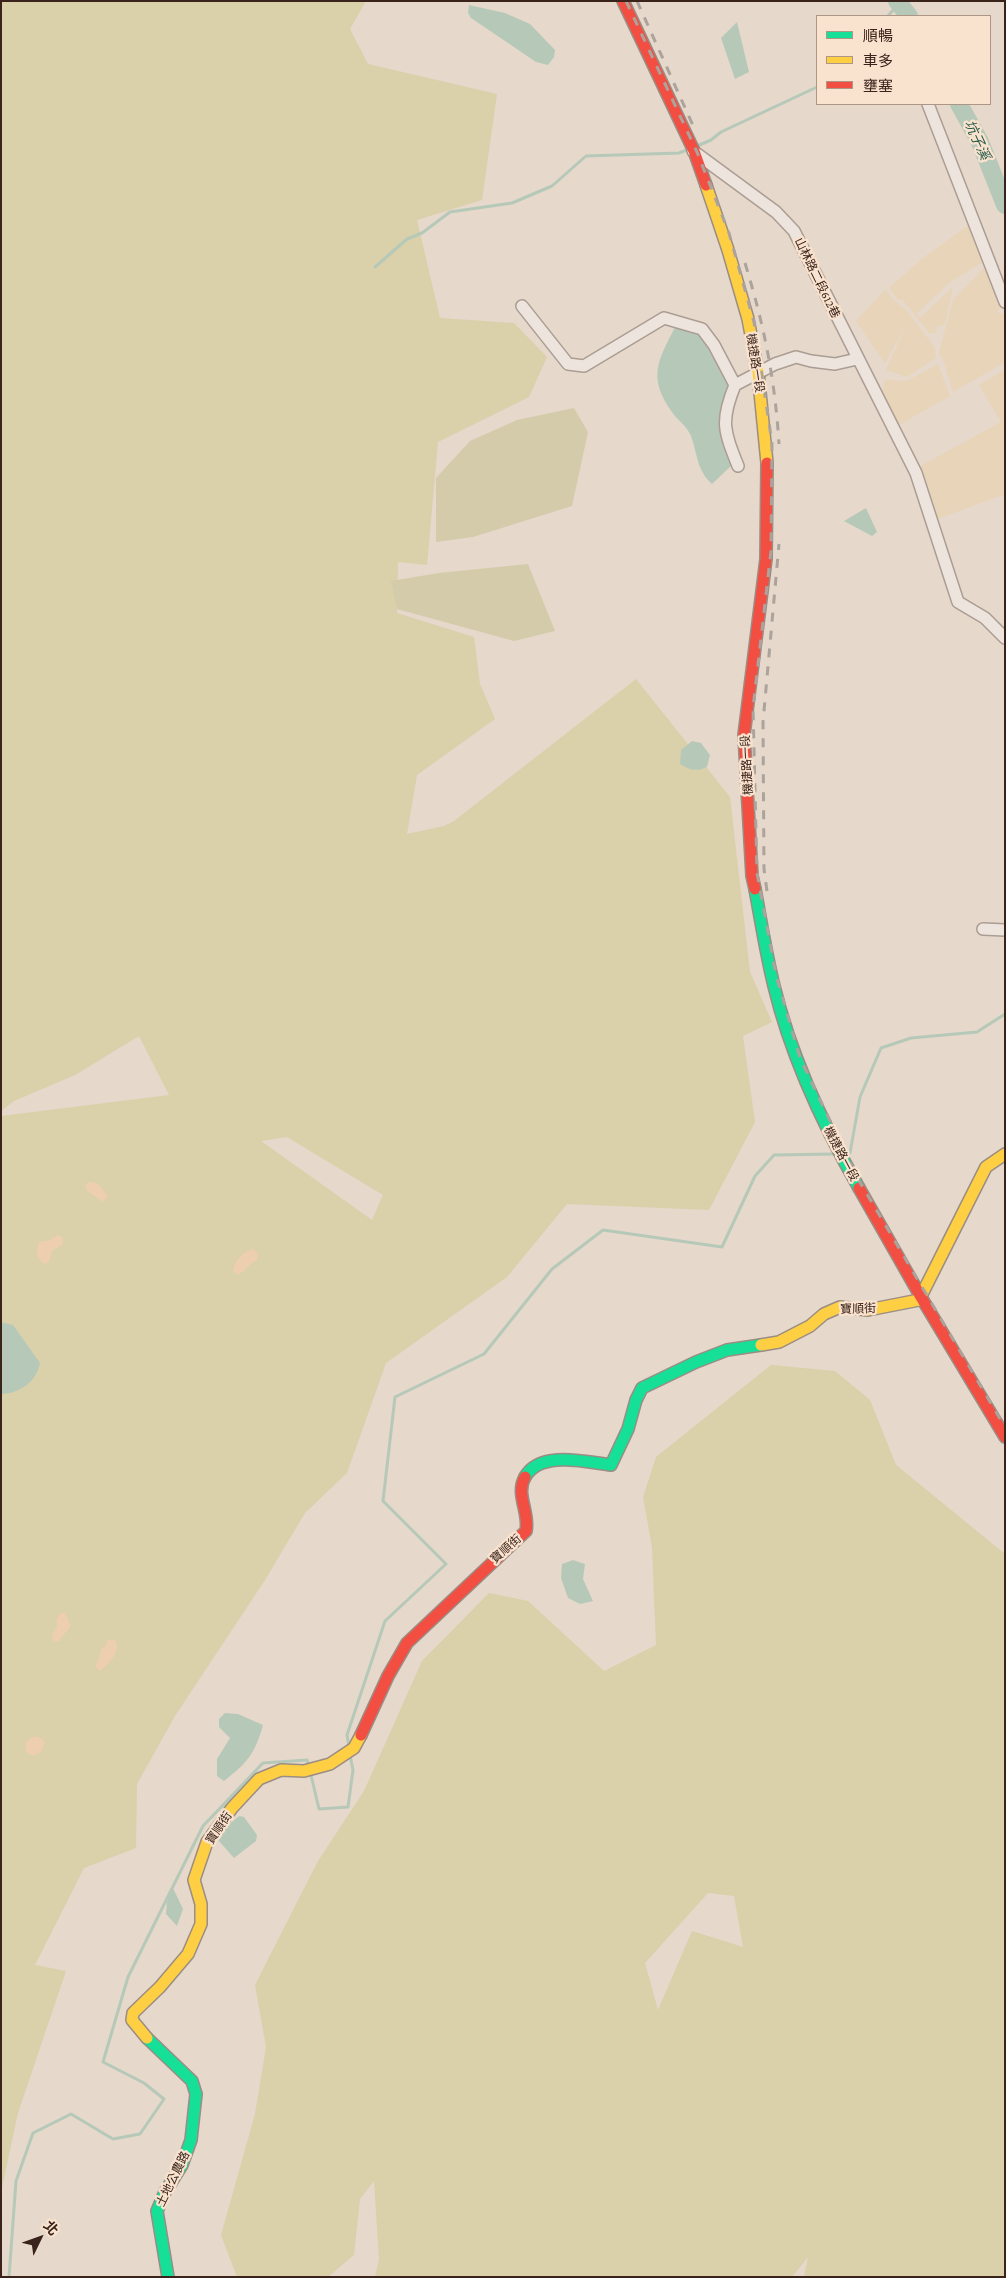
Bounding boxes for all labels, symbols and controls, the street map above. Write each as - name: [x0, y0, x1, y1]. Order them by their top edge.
- legend: [816, 15, 991, 105]
- text: 順暢: [863, 28, 893, 44]
- text: 車多: [863, 53, 893, 69]
- text: 壅塞: [863, 78, 893, 94]
- water label: 坑子溪: [961, 117, 993, 163]
- street label: 山林路二段612巷: [791, 235, 843, 321]
- street label: 機捷路一段: [743, 332, 767, 394]
- street label: 機捷路一段: [738, 735, 756, 795]
- street label: 機捷路一段: [821, 1124, 861, 1184]
- street label: 寶順街: [840, 1301, 876, 1317]
- street label: 寶順街: [488, 1532, 524, 1566]
- street label: 寶順街: [203, 1809, 235, 1847]
- street label: 土地公農路: [153, 2149, 193, 2209]
- north arrow: [15, 2213, 65, 2263]
- text: 北: [41, 2217, 62, 2239]

